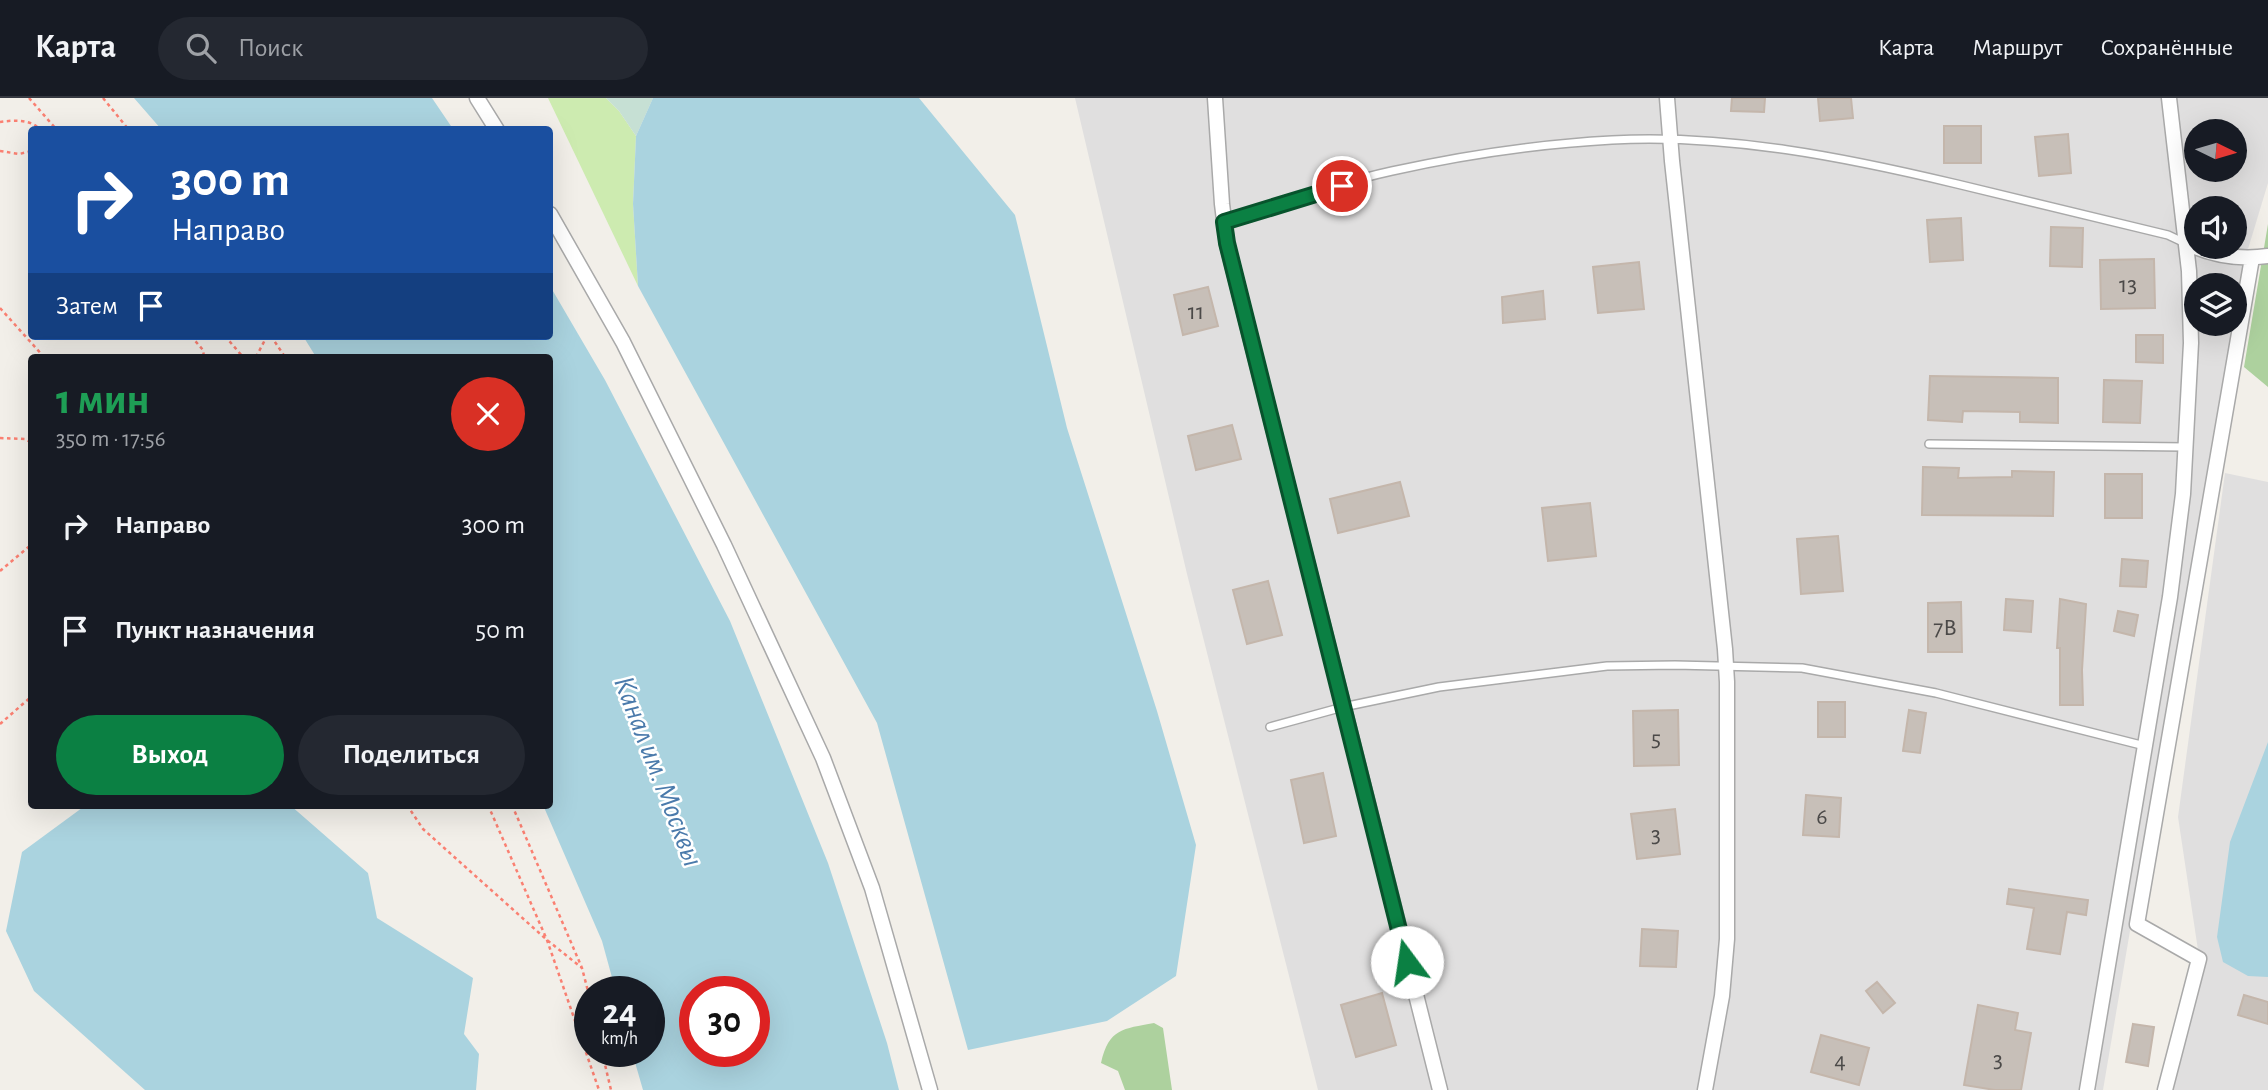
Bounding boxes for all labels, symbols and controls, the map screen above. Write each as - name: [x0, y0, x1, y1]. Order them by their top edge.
- search box: [158, 17, 648, 80]
- icon: search: [182, 29, 220, 67]
- text: Карта: [35, 31, 116, 64]
- text: Поиск: [238, 35, 303, 61]
- text: Карта: [1878, 36, 1934, 60]
- text: Маршрут: [1972, 36, 2062, 60]
- text: Сохранённые: [2100, 36, 2233, 60]
- north arrow: [2184, 119, 2247, 182]
- map controls: [2184, 119, 2247, 336]
- icon: right: [56, 154, 147, 245]
- text: 300 m: [171, 156, 290, 205]
- pin: [1312, 156, 1372, 216]
- icon: arrive: [1323, 167, 1361, 205]
- button: sound: [2184, 196, 2247, 259]
- text: Направо: [171, 214, 285, 246]
- house number: 13: [2119, 273, 2137, 297]
- button: layers: [2184, 273, 2247, 336]
- icon: arrive: [132, 287, 170, 325]
- text: Затем: [56, 293, 118, 319]
- house number: 11: [1188, 300, 1204, 324]
- button: close: [451, 377, 525, 451]
- text: 1 мин: [56, 379, 150, 421]
- text: 350 m · 17:56: [56, 428, 165, 451]
- icon: right: [56, 507, 94, 545]
- text: Направо: [115, 512, 210, 538]
- text: 300 m: [462, 512, 525, 538]
- icon: arrive: [56, 612, 94, 650]
- house number: 7В: [1933, 616, 1957, 640]
- text: Пункт назначения: [115, 617, 315, 643]
- text: 50 m: [475, 617, 525, 643]
- water label: Канал им. Москвы: [608, 672, 708, 871]
- button: Выход: [56, 715, 284, 795]
- button: Поделиться: [298, 715, 525, 795]
- house number: 5: [1651, 727, 1661, 751]
- house number: 6: [1816, 805, 1828, 829]
- house number: 3: [1651, 823, 1661, 847]
- position arrow: [1370, 925, 1444, 999]
- speed limit sign: 30: [679, 976, 770, 1067]
- text: 24: [602, 995, 637, 1030]
- text: km/h: [601, 1030, 638, 1048]
- house number: 3: [1993, 1048, 2003, 1072]
- house number: 4: [1834, 1049, 1846, 1073]

